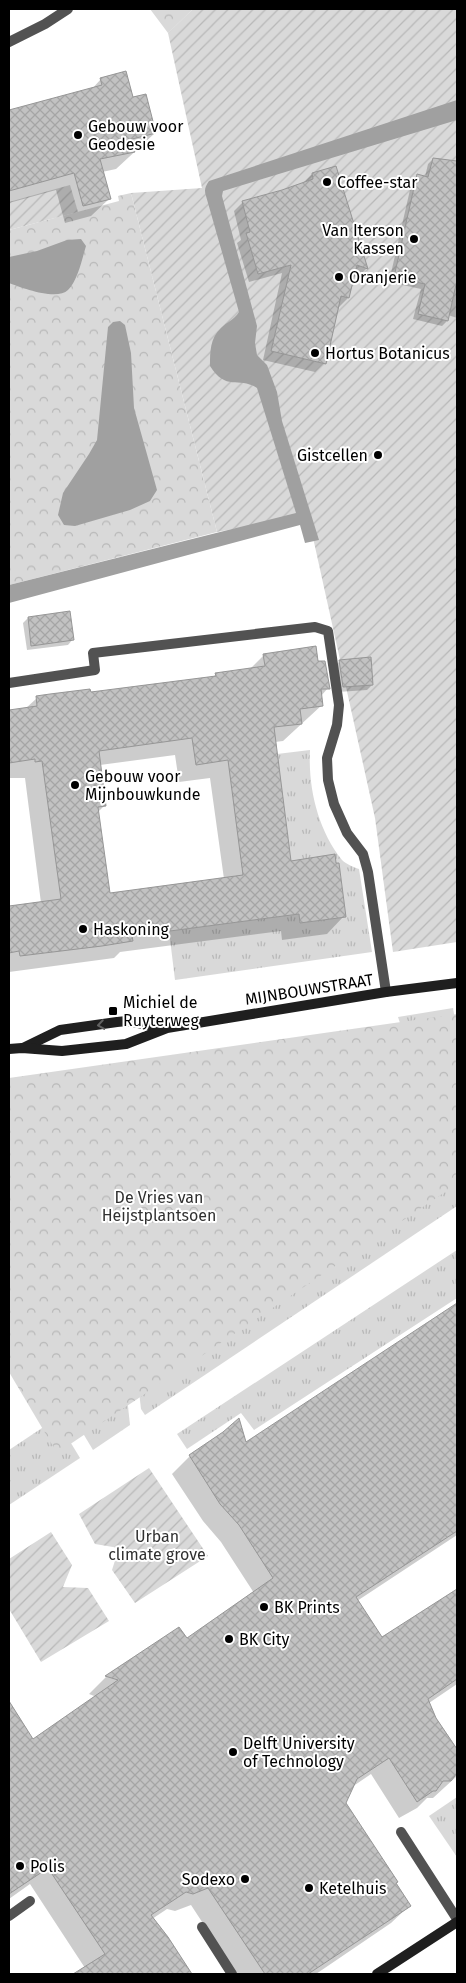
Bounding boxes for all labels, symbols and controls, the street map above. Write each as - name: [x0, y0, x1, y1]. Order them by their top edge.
- place label: Gebouw voor Geodesie: [88, 117, 184, 154]
- marker: Gebouw voor Geodesie: [72, 129, 84, 141]
- place label: Coffee-star: [337, 173, 418, 192]
- marker: Coffee-star: [321, 176, 333, 188]
- place label: Van Iterson Kassen: [322, 221, 404, 258]
- marker: Van Iterson Kassen: [408, 233, 420, 245]
- place label: Oranjerie: [349, 268, 416, 287]
- marker: Oranjerie: [333, 271, 345, 283]
- place label: Hortus Botanicus: [325, 344, 450, 363]
- marker: Hortus Botanicus: [309, 347, 321, 359]
- place label: Gistcellen: [297, 446, 368, 465]
- marker: Gistcellen: [372, 449, 384, 461]
- place label: Gebouw voor Mijnbouwkunde: [85, 767, 201, 804]
- marker: Gebouw voor Mijnbouwkunde: [69, 779, 81, 791]
- place label: Haskoning: [93, 920, 170, 939]
- marker: Haskoning: [77, 923, 89, 935]
- street label: MIJNBOUWSTRAAT: [244, 970, 375, 1009]
- place label: Michiel de Ruyterweg: [123, 993, 199, 1030]
- marker: Michiel de Ruyterweg: [107, 1005, 119, 1017]
- one-way arrow: [97, 1019, 105, 1029]
- park label: De Vries van Heijstplantsoen: [102, 1188, 216, 1225]
- park label: Urban climate grove: [108, 1527, 206, 1564]
- place label: BK Prints: [274, 1598, 340, 1617]
- marker: BK Prints: [258, 1601, 270, 1613]
- place label: BK City: [239, 1630, 290, 1649]
- marker: BK City: [223, 1633, 235, 1645]
- place label: Delft University of Technology: [243, 1734, 355, 1771]
- marker: Delft University of Technology: [227, 1746, 239, 1758]
- place label: Polis: [30, 1857, 65, 1876]
- marker: Polis: [14, 1860, 26, 1872]
- place label: Sodexo: [182, 1870, 235, 1889]
- marker: Sodexo: [239, 1873, 251, 1885]
- place label: Ketelhuis: [319, 1879, 387, 1898]
- marker: Ketelhuis: [303, 1882, 315, 1894]

